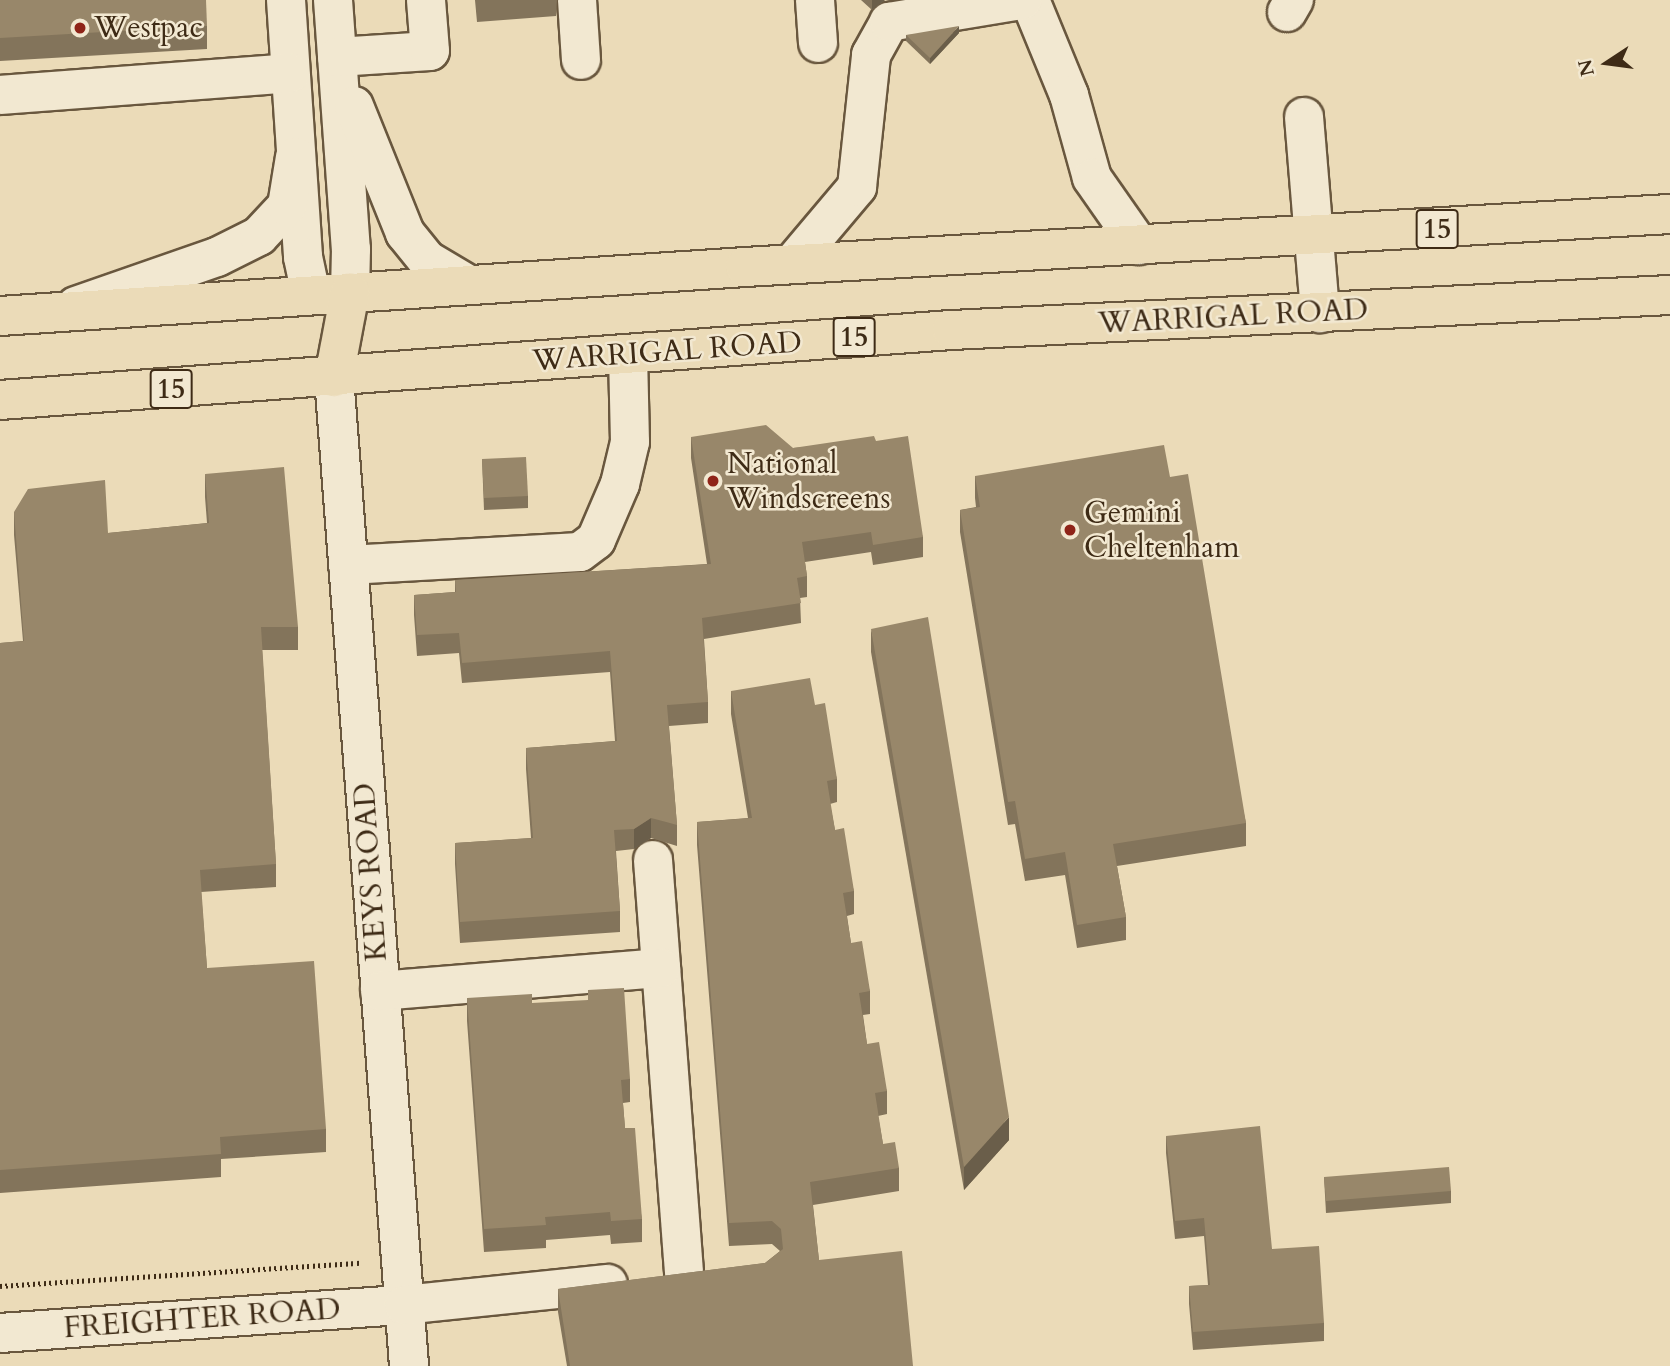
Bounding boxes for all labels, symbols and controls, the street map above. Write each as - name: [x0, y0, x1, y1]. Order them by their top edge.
- place label: Westpac: [94, 10, 203, 46]
- marker: Westpac: [72, 20, 88, 36]
- north arrow: [1572, 28, 1642, 98]
- text: N: [1572, 57, 1601, 79]
- road number: 15: [1414, 204, 1460, 254]
- street label: WARRIGAL ROAD: [1097, 292, 1369, 342]
- road number: 15: [831, 312, 877, 362]
- street label: WARRIGAL ROAD: [531, 325, 803, 379]
- road number: 15: [148, 364, 194, 414]
- place label: National Windscreens: [727, 446, 891, 516]
- marker: National Windscreens: [705, 473, 721, 489]
- place label: Gemini Cheltenham: [1084, 495, 1240, 566]
- marker: Gemini Cheltenham: [1062, 522, 1078, 538]
- street label: KEYS ROAD: [347, 782, 395, 962]
- street label: FREIGHTER ROAD: [62, 1291, 342, 1347]

